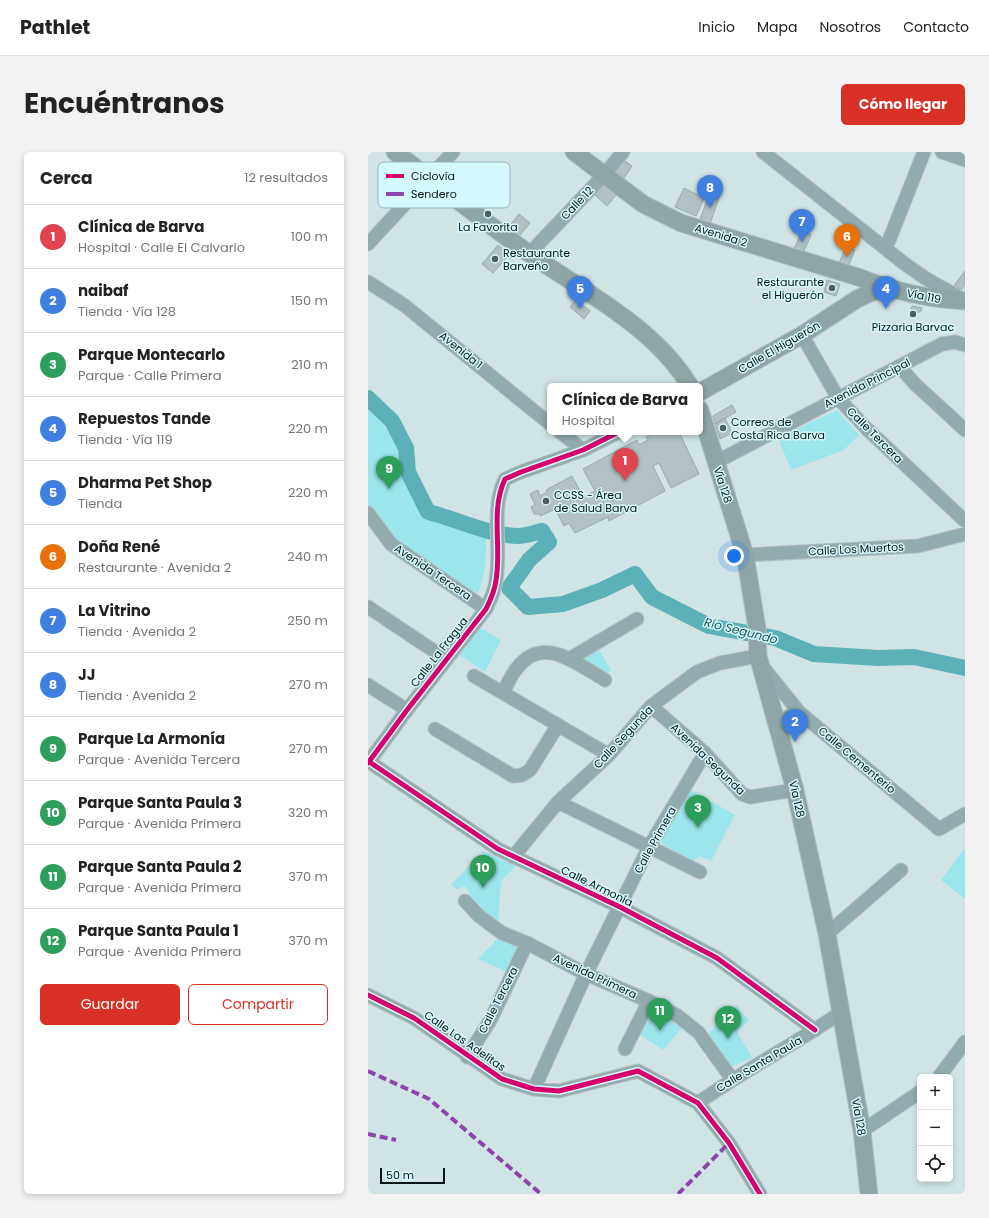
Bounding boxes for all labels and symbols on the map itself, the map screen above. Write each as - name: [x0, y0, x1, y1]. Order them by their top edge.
- legend: [378, 162, 510, 208]
- text: Ciclovía: [411, 168, 455, 184]
- pin: 8: [697, 175, 723, 208]
- street label: Calle 12: [557, 183, 597, 223]
- text: Sendero: [411, 186, 457, 202]
- marker: La Favorita: [483, 209, 493, 219]
- pin: 7: [789, 209, 815, 242]
- place label: La Favorita: [458, 219, 518, 235]
- street label: Avenida 2: [693, 219, 749, 251]
- pin: 6: [834, 224, 860, 257]
- place label: Restaurante Barveño: [503, 245, 570, 274]
- marker: Restaurante Barveño: [490, 254, 500, 264]
- place label: Restaurante el Higuerón: [757, 274, 824, 303]
- pin: 5: [567, 276, 593, 309]
- pin: 4: [873, 276, 899, 309]
- marker: Restaurante el Higuerón: [827, 283, 837, 293]
- street label: Vía 119: [906, 285, 943, 307]
- marker: Pizzaria Barvac: [908, 309, 918, 319]
- street label: Calle El Higuerón: [735, 317, 823, 377]
- place label: Pizzaria Barvac: [872, 319, 954, 335]
- street label: Avenida 1: [436, 328, 486, 372]
- street label: Avenida Principal: [821, 354, 913, 412]
- street label: Calle Tercera: [844, 404, 906, 466]
- place label: Correos de Costa Rica Barva: [731, 414, 825, 443]
- marker: Correos de Costa Rica Barva: [718, 423, 728, 433]
- pin: 1: [612, 448, 638, 481]
- pin: 9: [376, 456, 402, 489]
- street label: Vía 128: [710, 465, 736, 505]
- place label: CCSS - Área de Salud Barva: [554, 487, 637, 516]
- marker: CCSS - Área de Salud Barva: [541, 496, 551, 506]
- street label: Calle Los Muertos: [808, 538, 904, 559]
- street label: Avenida Tercera: [391, 540, 475, 604]
- your location: [724, 546, 744, 566]
- street label: Calle La Fragua: [406, 613, 472, 691]
- water label: Río Segundo: [703, 613, 780, 648]
- street label: Calle Segunda: [590, 702, 656, 772]
- pin: 2: [782, 709, 808, 742]
- street label: Avenida Segunda: [667, 719, 749, 799]
- street label: Calle Cementerio: [815, 723, 899, 797]
- street label: Vía 128: [785, 779, 809, 819]
- pin: 3: [685, 795, 711, 828]
- street label: Calle Primera: [630, 804, 680, 876]
- pin: 10: [470, 855, 496, 888]
- street label: Calle Armonía: [558, 862, 636, 910]
- street label: Avenida Primera: [550, 950, 640, 1002]
- street label: Calle Tercera: [474, 964, 522, 1036]
- pin: 11: [647, 998, 673, 1031]
- pin: 12: [715, 1006, 741, 1039]
- street label: Calle Las Adelitas: [421, 1007, 509, 1075]
- street label: Calle Santa Paula: [713, 1032, 805, 1096]
- street label: Vía 128: [848, 1097, 870, 1137]
- scale bar: [380, 1166, 445, 1185]

